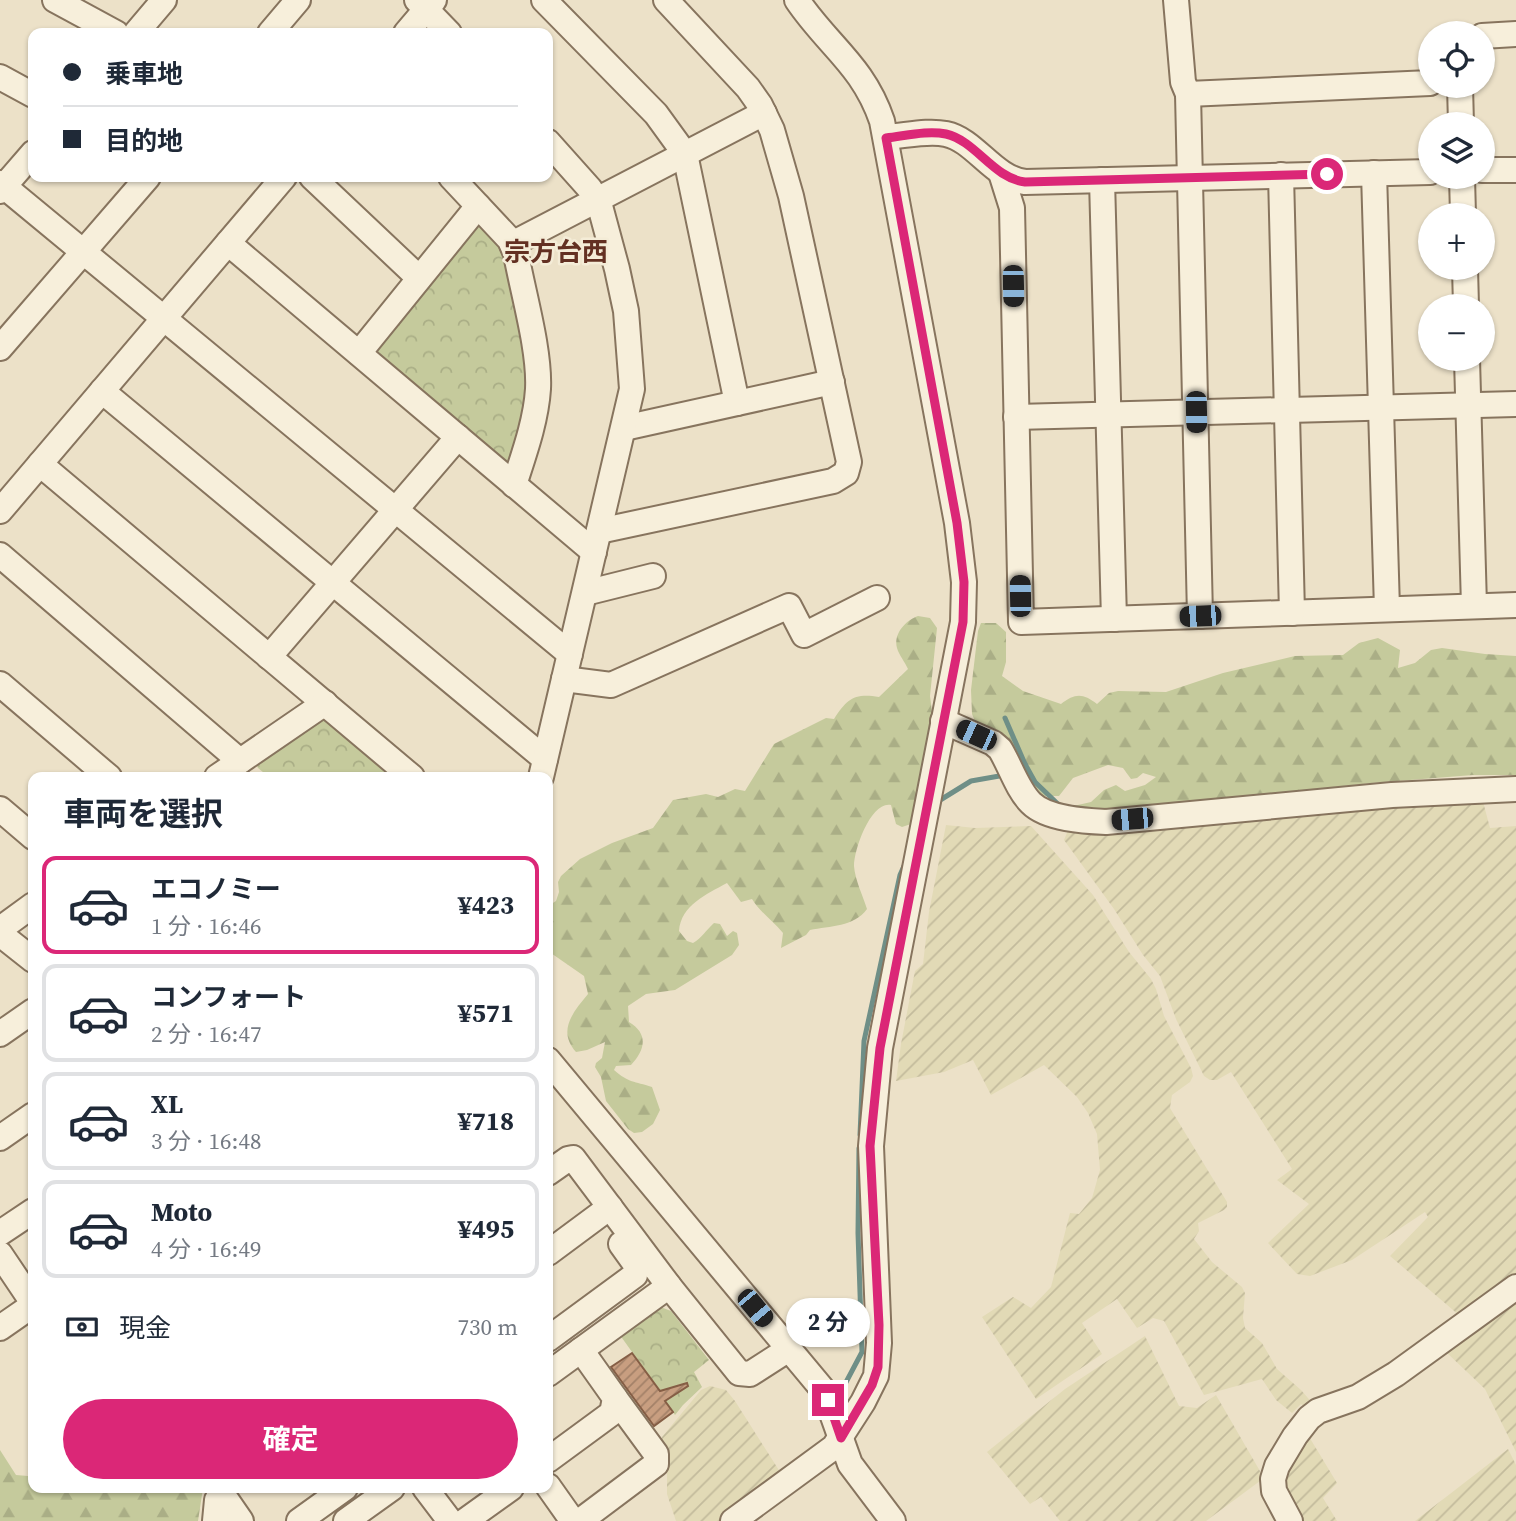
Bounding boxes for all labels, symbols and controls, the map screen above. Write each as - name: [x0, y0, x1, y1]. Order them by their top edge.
- map controls: [1418, 21, 1495, 371]
- button: locate: [1418, 21, 1495, 98]
- text: 乗車地: [105, 56, 183, 92]
- button: layers: [1418, 112, 1495, 189]
- text: 目的地: [105, 123, 183, 159]
- route start: [1311, 158, 1343, 190]
- button: +: [1418, 203, 1495, 280]
- district label: 宗方台西: [504, 234, 608, 270]
- car: [1003, 265, 1024, 307]
- button: −: [1418, 294, 1495, 371]
- car: [1186, 391, 1207, 433]
- car: [1010, 575, 1031, 617]
- car: [1179, 605, 1222, 627]
- car: [953, 717, 1000, 753]
- text: 車両を選択: [63, 792, 223, 836]
- car: [1111, 807, 1154, 831]
- text: エコノミー: [151, 871, 281, 907]
- icon: car: [67, 874, 130, 937]
- text: ¥423: [458, 887, 514, 923]
- text: 1 分 · 16:46: [151, 910, 261, 942]
- text: コンフォート: [151, 979, 306, 1015]
- icon: car: [67, 982, 130, 1045]
- text: ¥571: [458, 995, 514, 1031]
- text: 2 分 · 16:47: [151, 1018, 261, 1050]
- text: XL: [151, 1086, 183, 1122]
- icon: car: [67, 1090, 130, 1153]
- text: ¥718: [458, 1103, 514, 1139]
- text: 3 分 · 16:48: [151, 1125, 261, 1157]
- text: Moto: [151, 1194, 212, 1230]
- icon: car: [67, 1198, 130, 1261]
- text: ¥495: [458, 1211, 514, 1247]
- text: 4 分 · 16:49: [151, 1233, 261, 1265]
- car: [734, 1285, 777, 1331]
- callout: 2 分: [786, 1298, 870, 1348]
- text: 2 分: [808, 1306, 848, 1338]
- icon: cash: [63, 1308, 101, 1346]
- text: 現金: [119, 1310, 171, 1346]
- text: 730 m: [457, 1311, 518, 1343]
- route end: [812, 1384, 844, 1416]
- button: 確定: [63, 1399, 518, 1479]

